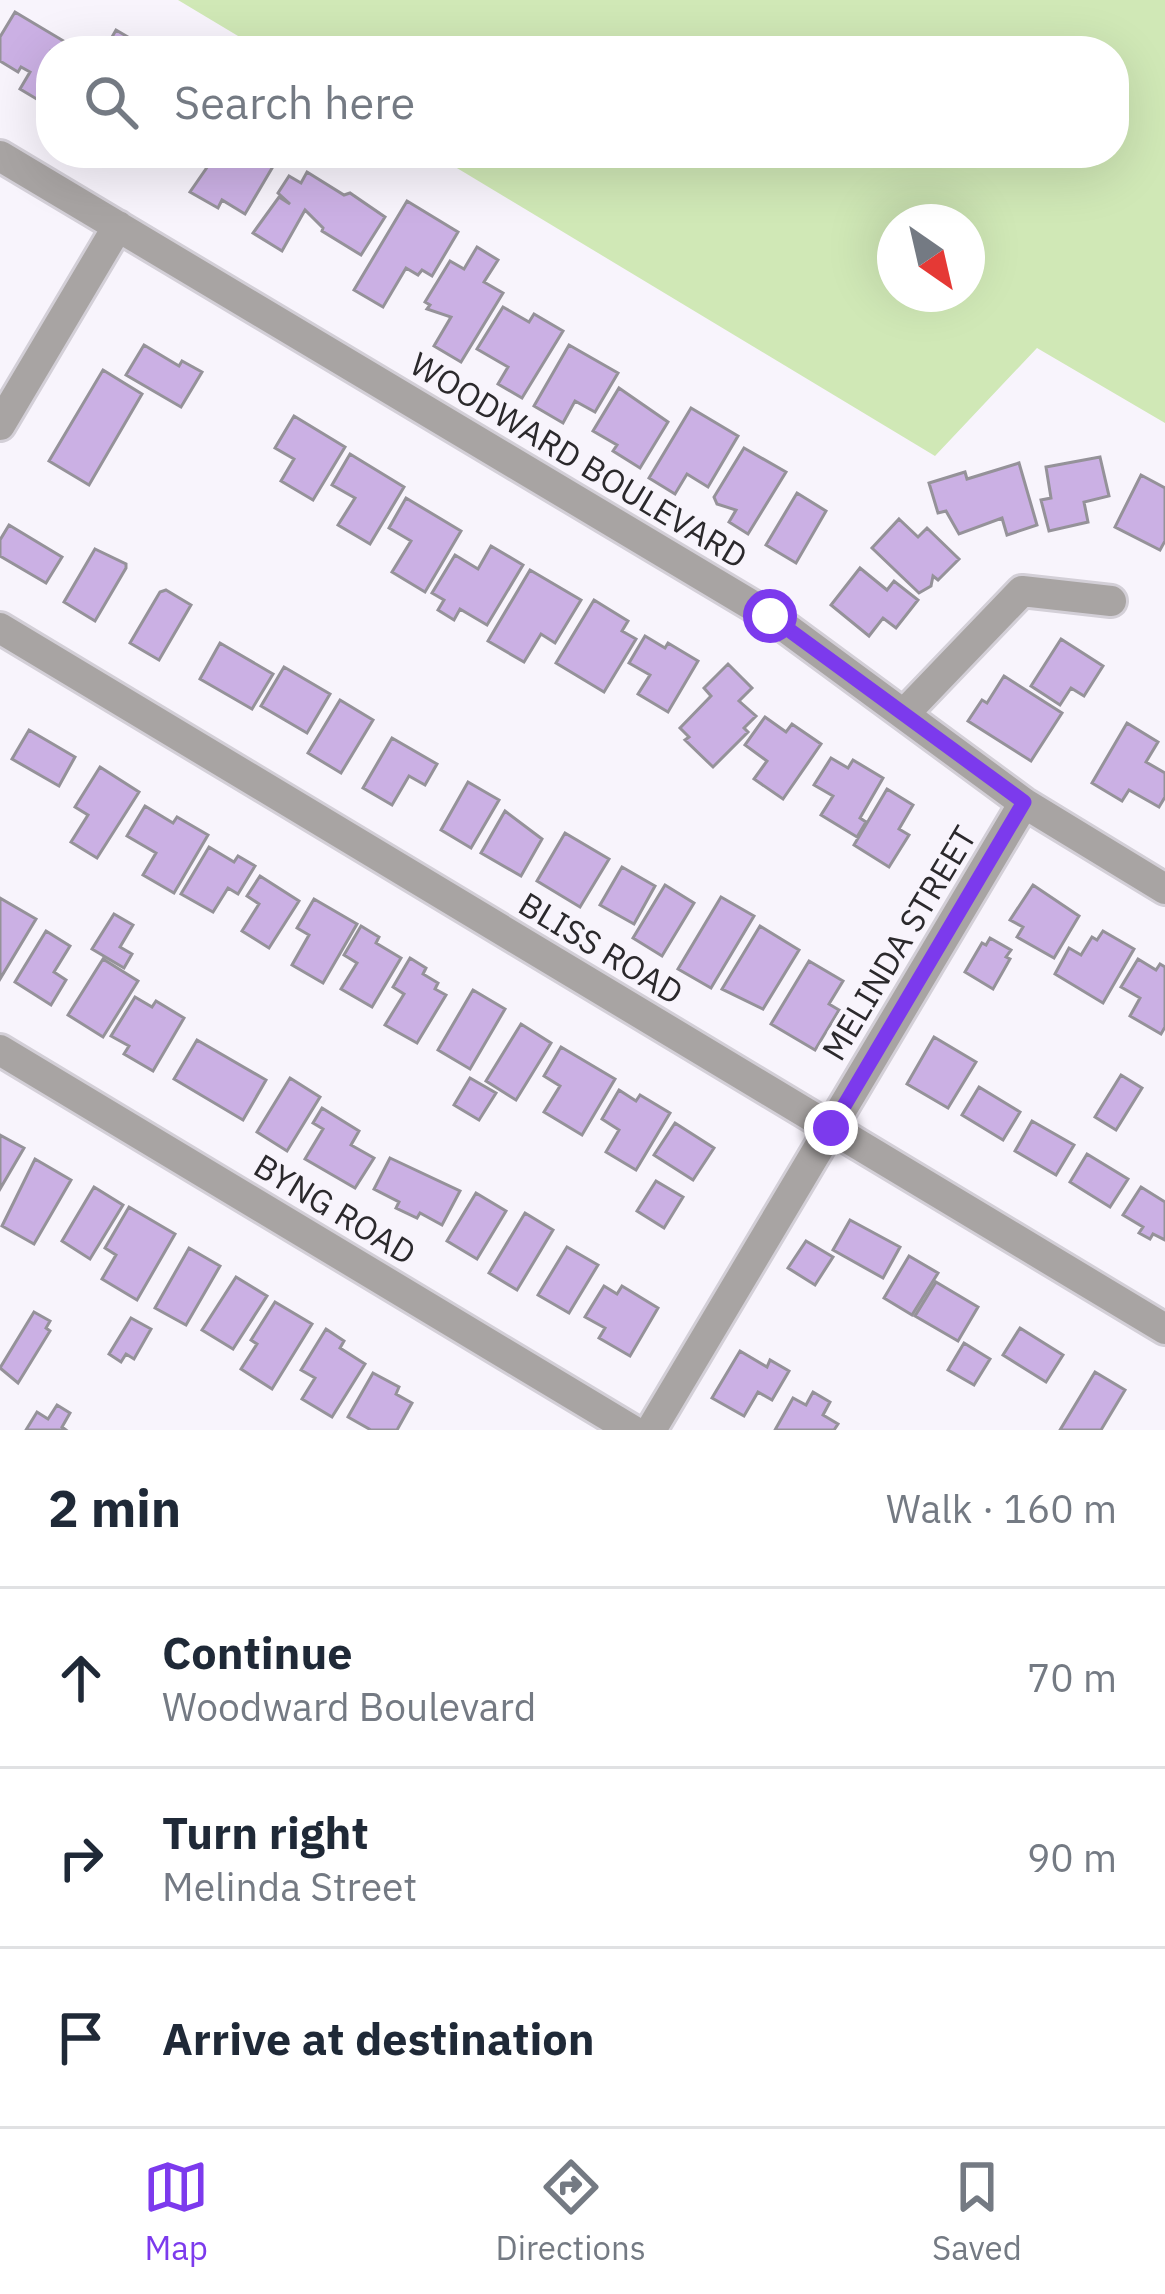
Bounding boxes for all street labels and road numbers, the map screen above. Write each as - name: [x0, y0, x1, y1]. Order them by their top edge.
- street label: WOODWARD BOULEVARD: [403, 342, 756, 577]
- street label: MELINDA STREET: [812, 818, 986, 1068]
- street label: BLISS ROAD: [511, 882, 691, 1013]
- street label: BYNG ROAD: [247, 1143, 424, 1274]

